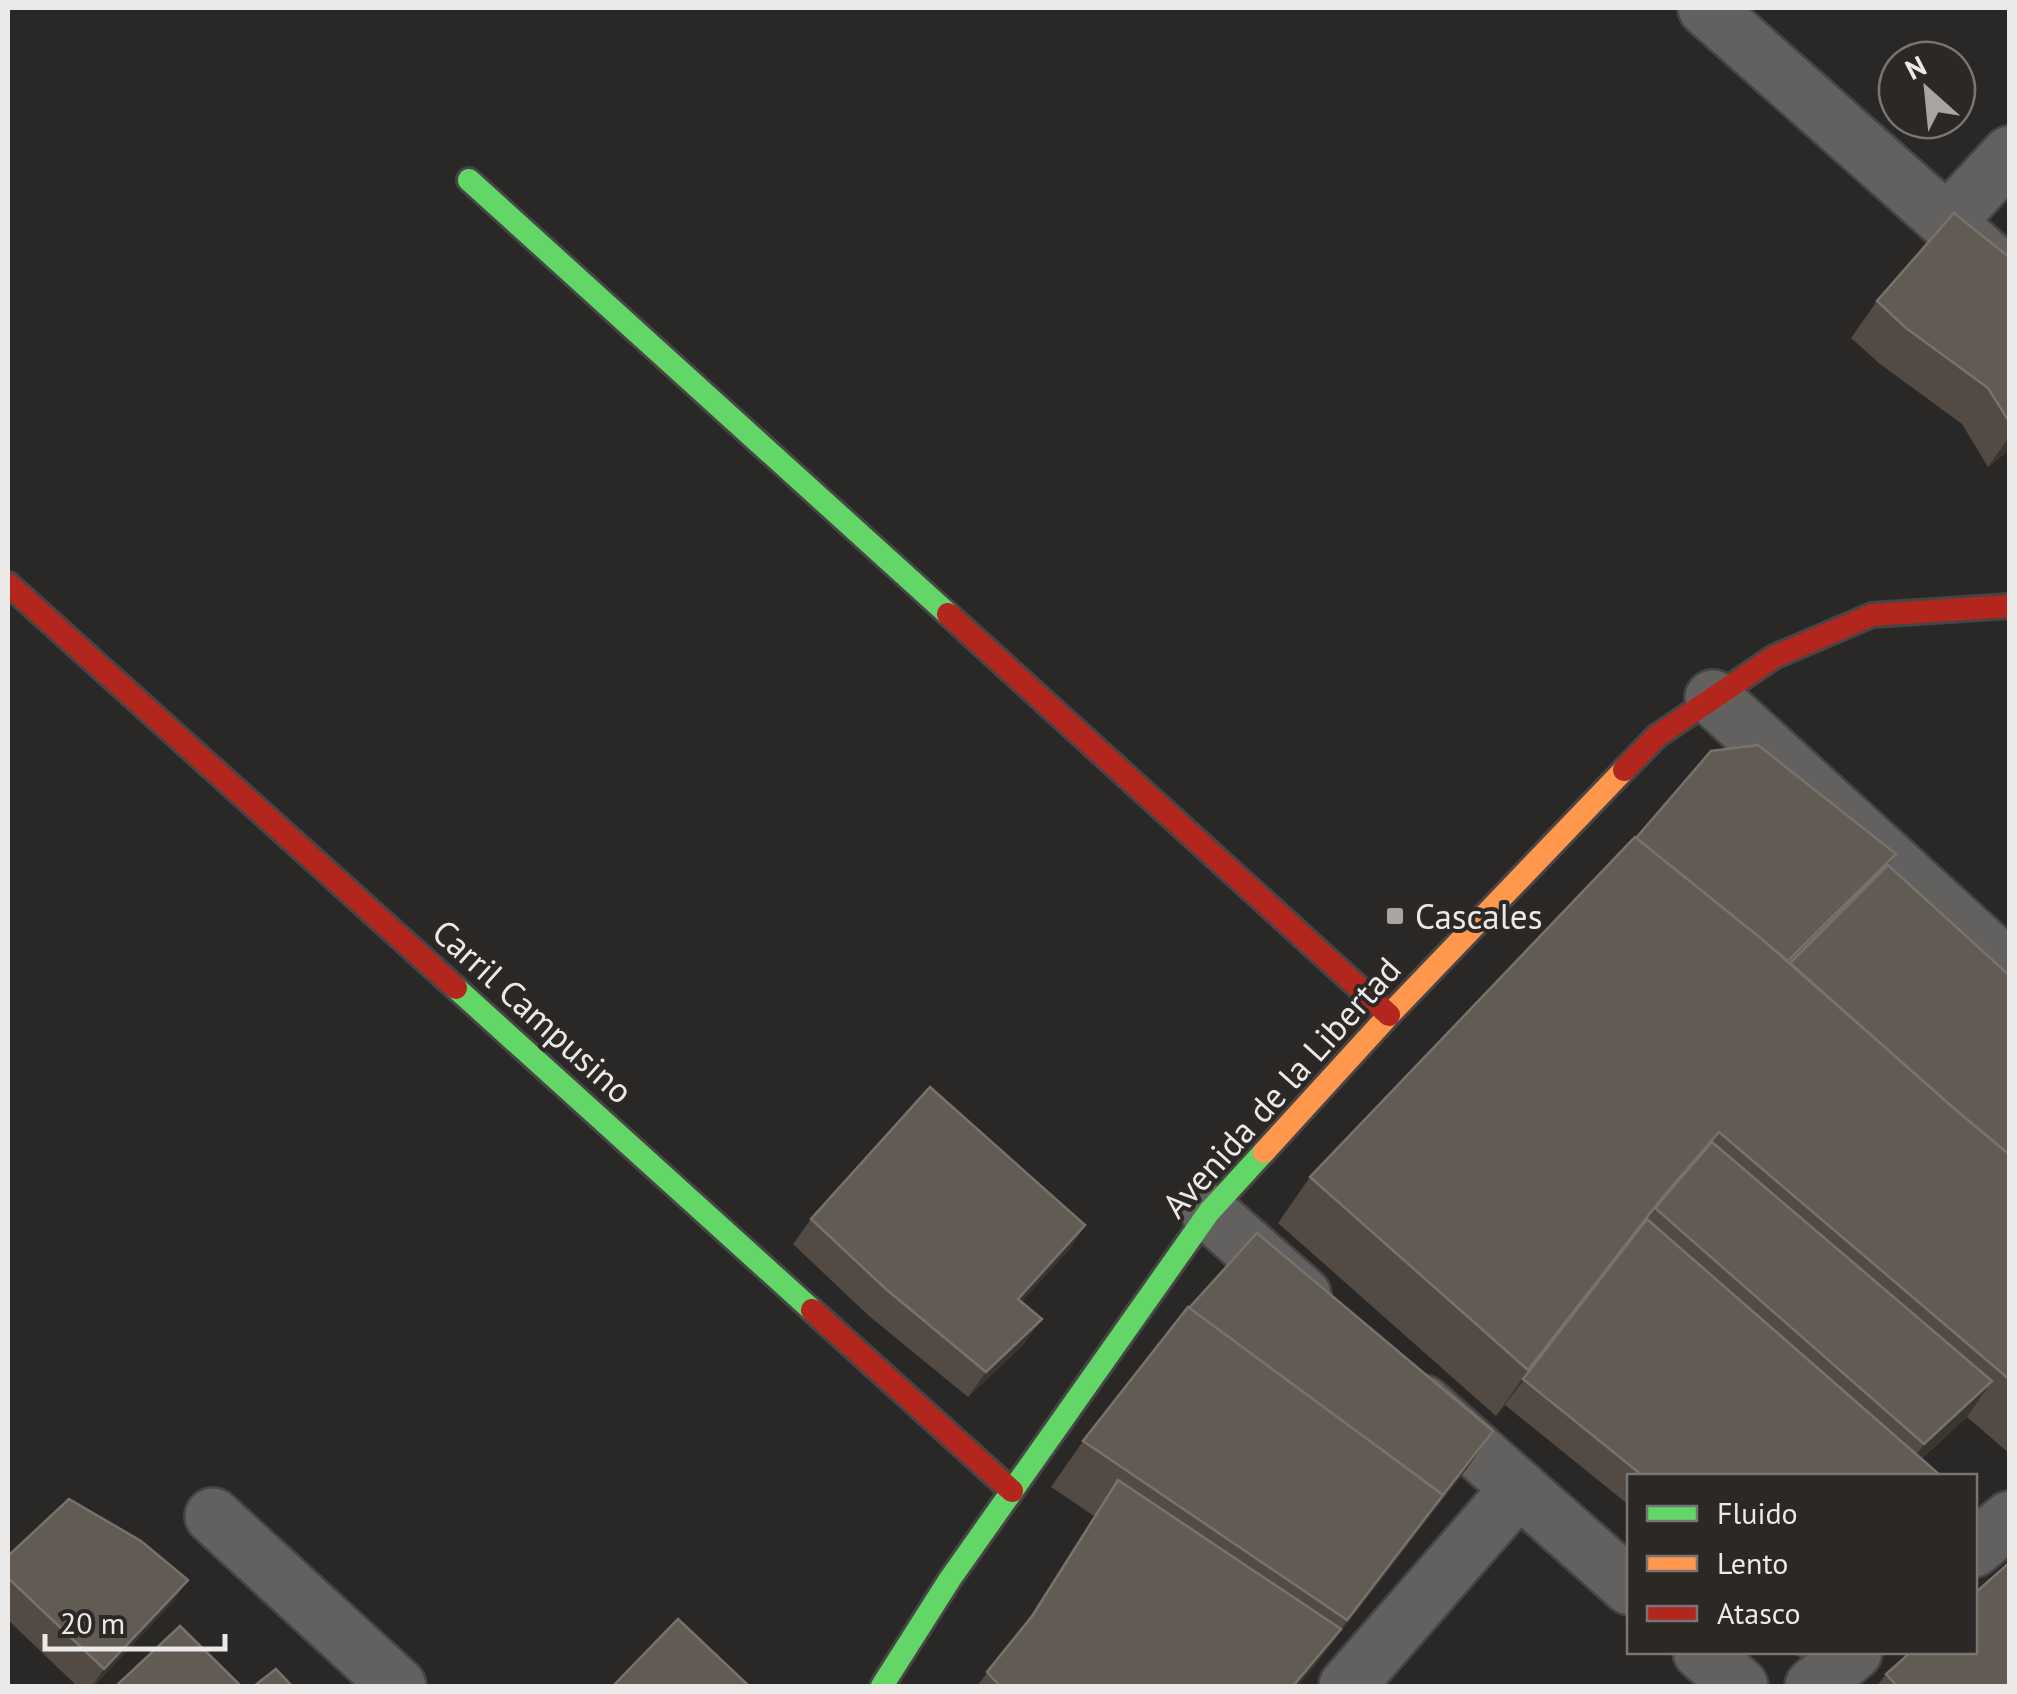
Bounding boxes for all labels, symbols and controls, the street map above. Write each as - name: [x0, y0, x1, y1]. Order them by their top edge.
- north arrow: [1877, 40, 1977, 140]
- text: N: [1899, 47, 1932, 88]
- place label: Cascales: [1415, 893, 1542, 939]
- marker: Cascales: [1384, 905, 1406, 927]
- street label: Carril Campusino: [423, 909, 643, 1113]
- street label: Avenida de la Libertad: [1152, 947, 1410, 1227]
- legend: [1627, 1474, 1977, 1654]
- text: Fluido: [1717, 1493, 1798, 1532]
- text: Lento: [1717, 1543, 1788, 1582]
- scale bar: [45, 1589, 225, 1651]
- text: Atasco: [1717, 1593, 1801, 1632]
- text: 20 m: [60, 1603, 125, 1642]

